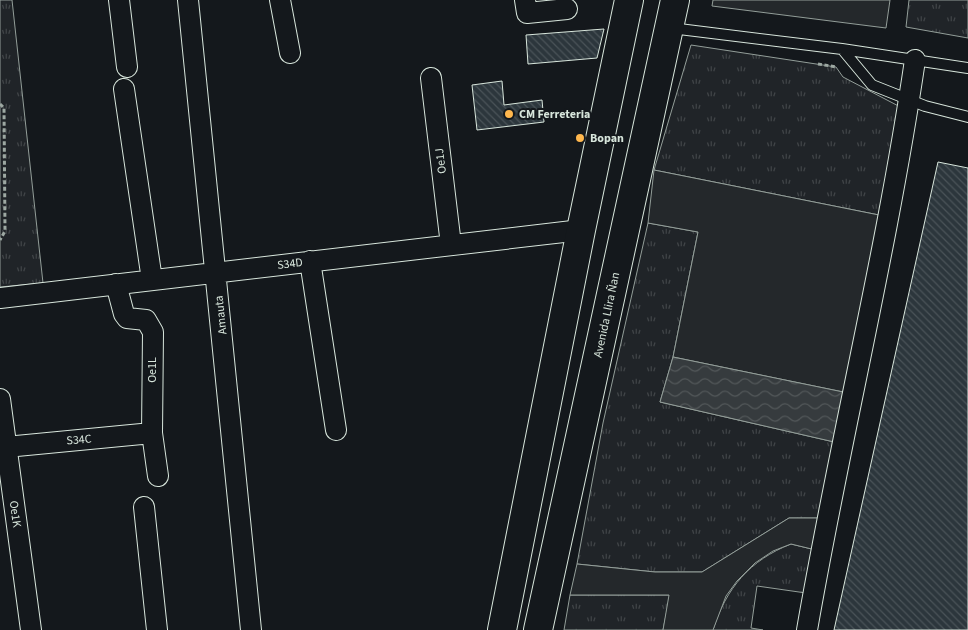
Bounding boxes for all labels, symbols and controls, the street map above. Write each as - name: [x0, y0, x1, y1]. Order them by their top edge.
- place label: CM Ferreteria: [519, 106, 590, 123]
- marker: CM Ferreteria: [503, 108, 515, 120]
- place label: Bopan: [590, 130, 624, 147]
- marker: Bopan: [574, 132, 586, 144]
- street label: Oe1J: [431, 147, 451, 175]
- street label: S34D: [276, 254, 304, 274]
- street label: Avenida Llira Ñan: [590, 271, 624, 359]
- street label: Amauta: [211, 295, 231, 335]
- street label: Oe1L: [144, 357, 161, 383]
- street label: S34C: [66, 430, 92, 450]
- street label: Oe1K: [5, 500, 25, 529]

